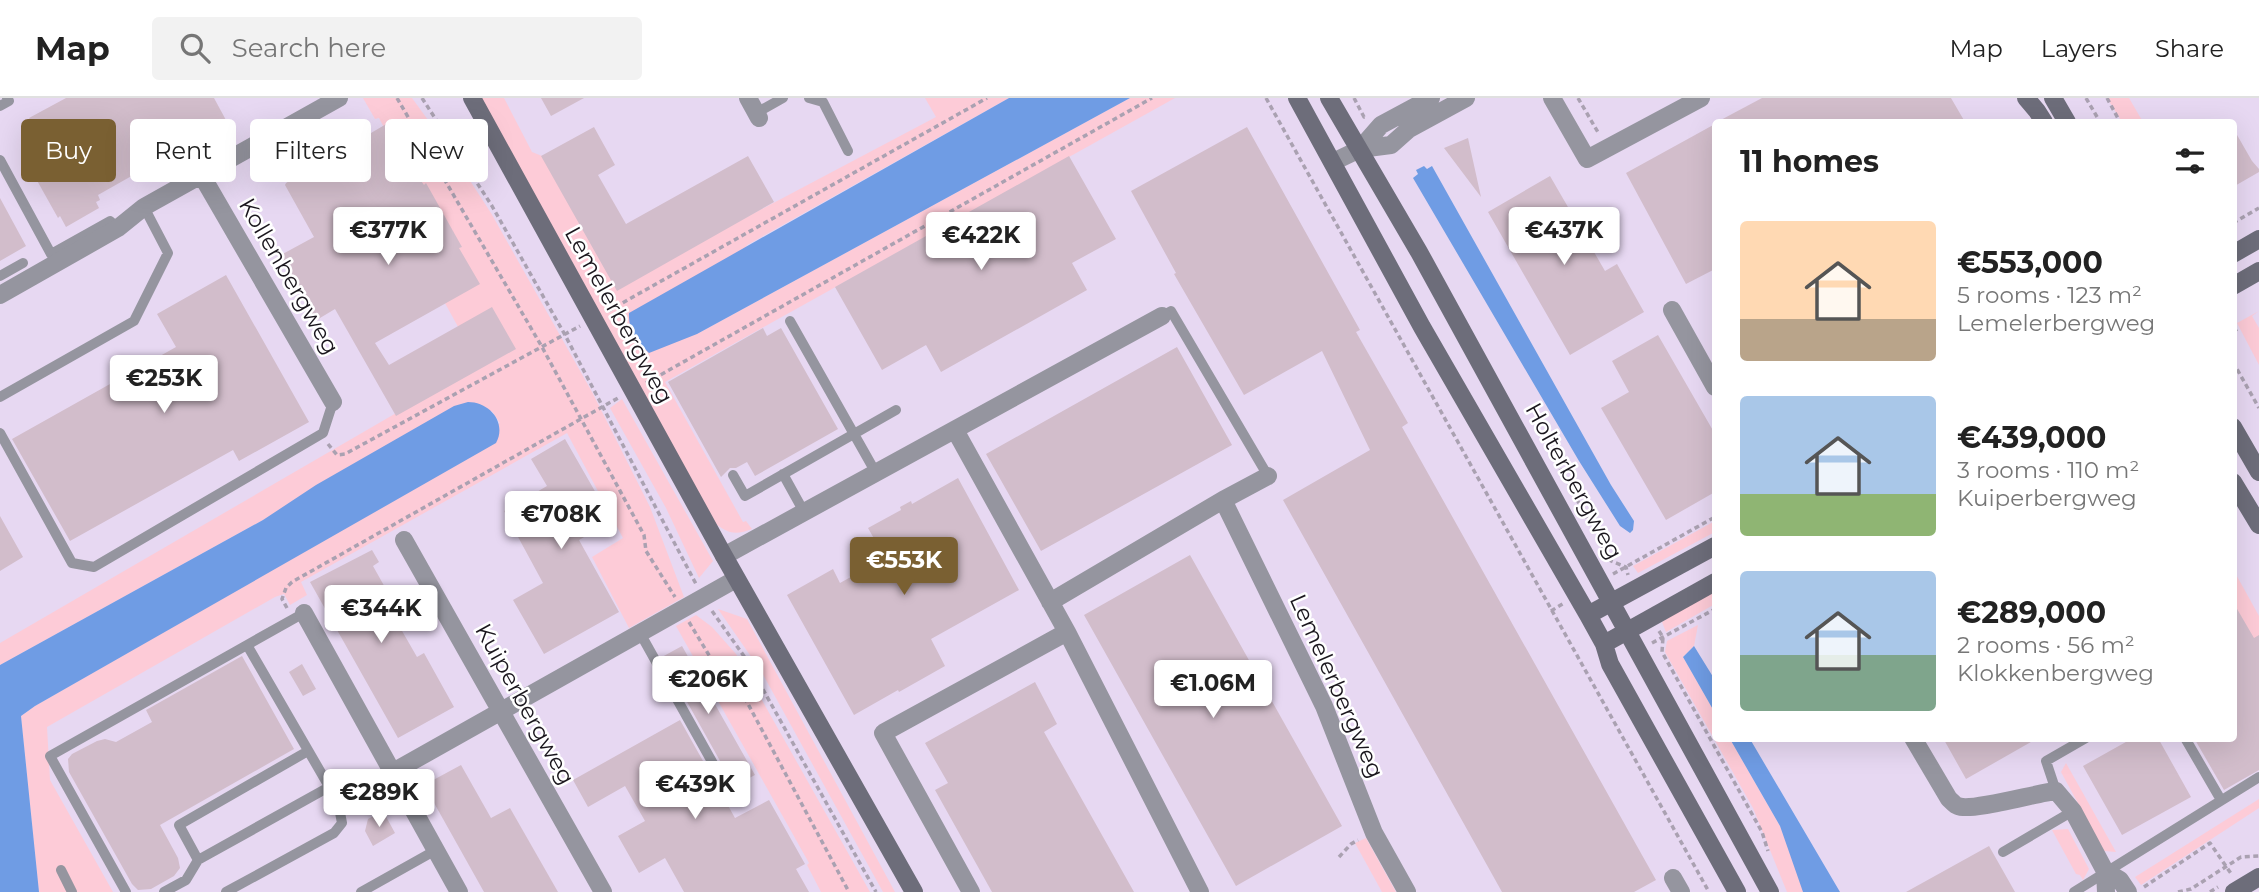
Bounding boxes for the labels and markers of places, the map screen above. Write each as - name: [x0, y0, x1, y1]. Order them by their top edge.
- pin: €377K: [339, 208, 437, 267]
- pin: €437K: [1515, 208, 1613, 267]
- pin: €422K: [932, 212, 1030, 272]
- pin: €253K: [115, 356, 213, 415]
- pin: €708K: [512, 491, 610, 551]
- pin: €553K: [855, 538, 953, 597]
- pin: €344K: [332, 586, 430, 645]
- pin: €206K: [659, 656, 757, 716]
- pin: €1.06M: [1156, 660, 1270, 720]
- pin: €439K: [646, 762, 744, 821]
- pin: €289K: [330, 770, 428, 829]

